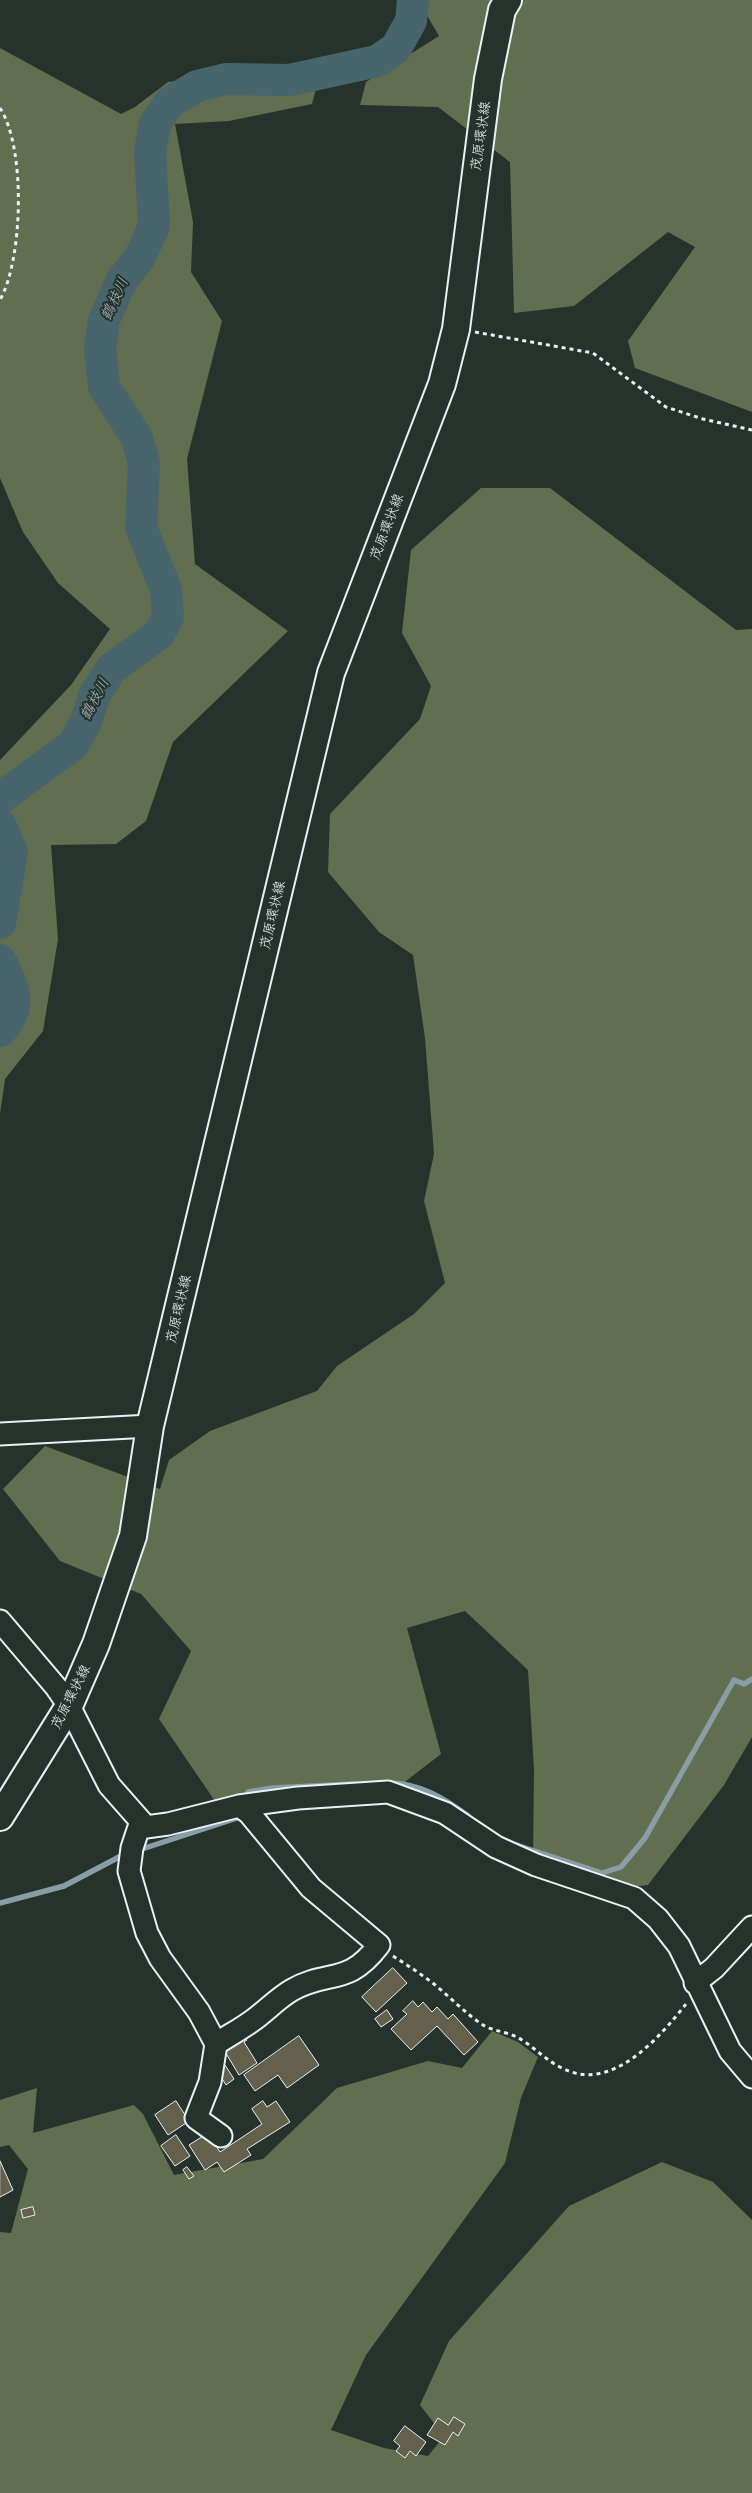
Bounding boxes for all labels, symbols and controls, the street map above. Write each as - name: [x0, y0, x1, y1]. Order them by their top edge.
- street label: 茂原環状線: [468, 100, 494, 172]
- water label: 鶴枝川: [97, 275, 133, 323]
- street label: 茂原環状線: [367, 491, 407, 563]
- water label: 鶴枝川: [76, 675, 114, 723]
- street label: 茂原環状線: [257, 879, 289, 951]
- street label: 茂原環状線: [163, 1273, 195, 1345]
- street label: 茂原環状線: [48, 1662, 94, 1732]

